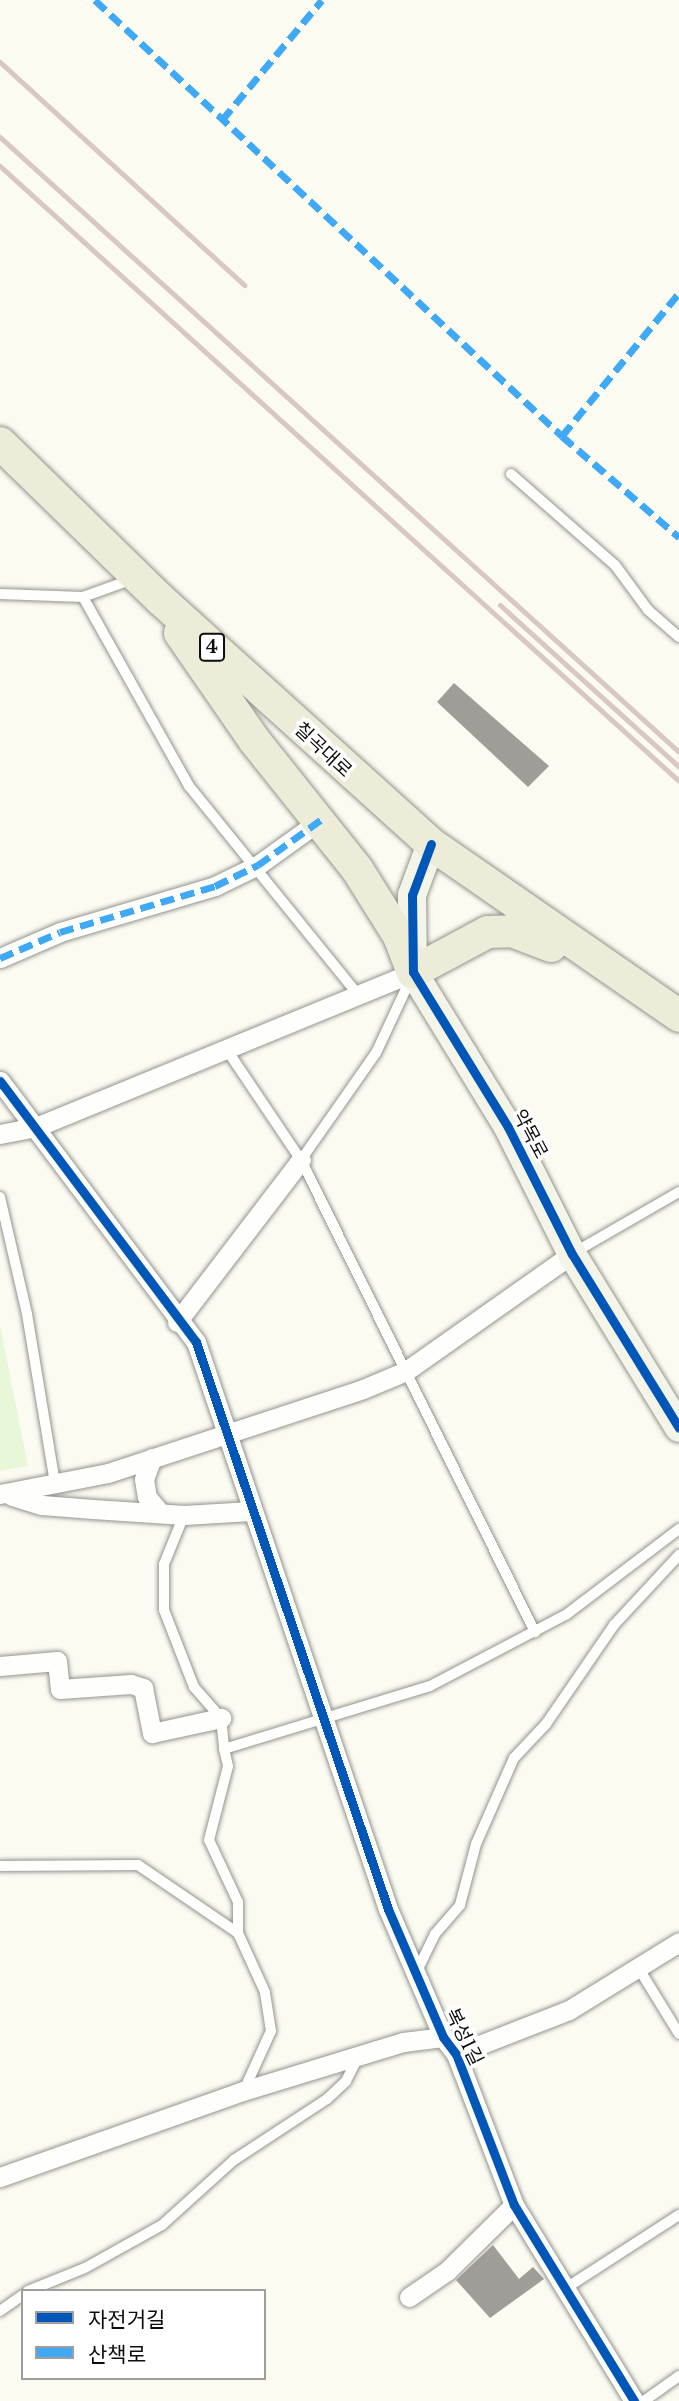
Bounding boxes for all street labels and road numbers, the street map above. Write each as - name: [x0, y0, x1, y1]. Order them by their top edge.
- road number: 4: [198, 632, 226, 662]
- street label: 칠곡대로: [290, 718, 356, 782]
- street label: 약목로: [508, 1105, 552, 1163]
- street label: 복성1길: [440, 2005, 488, 2069]

